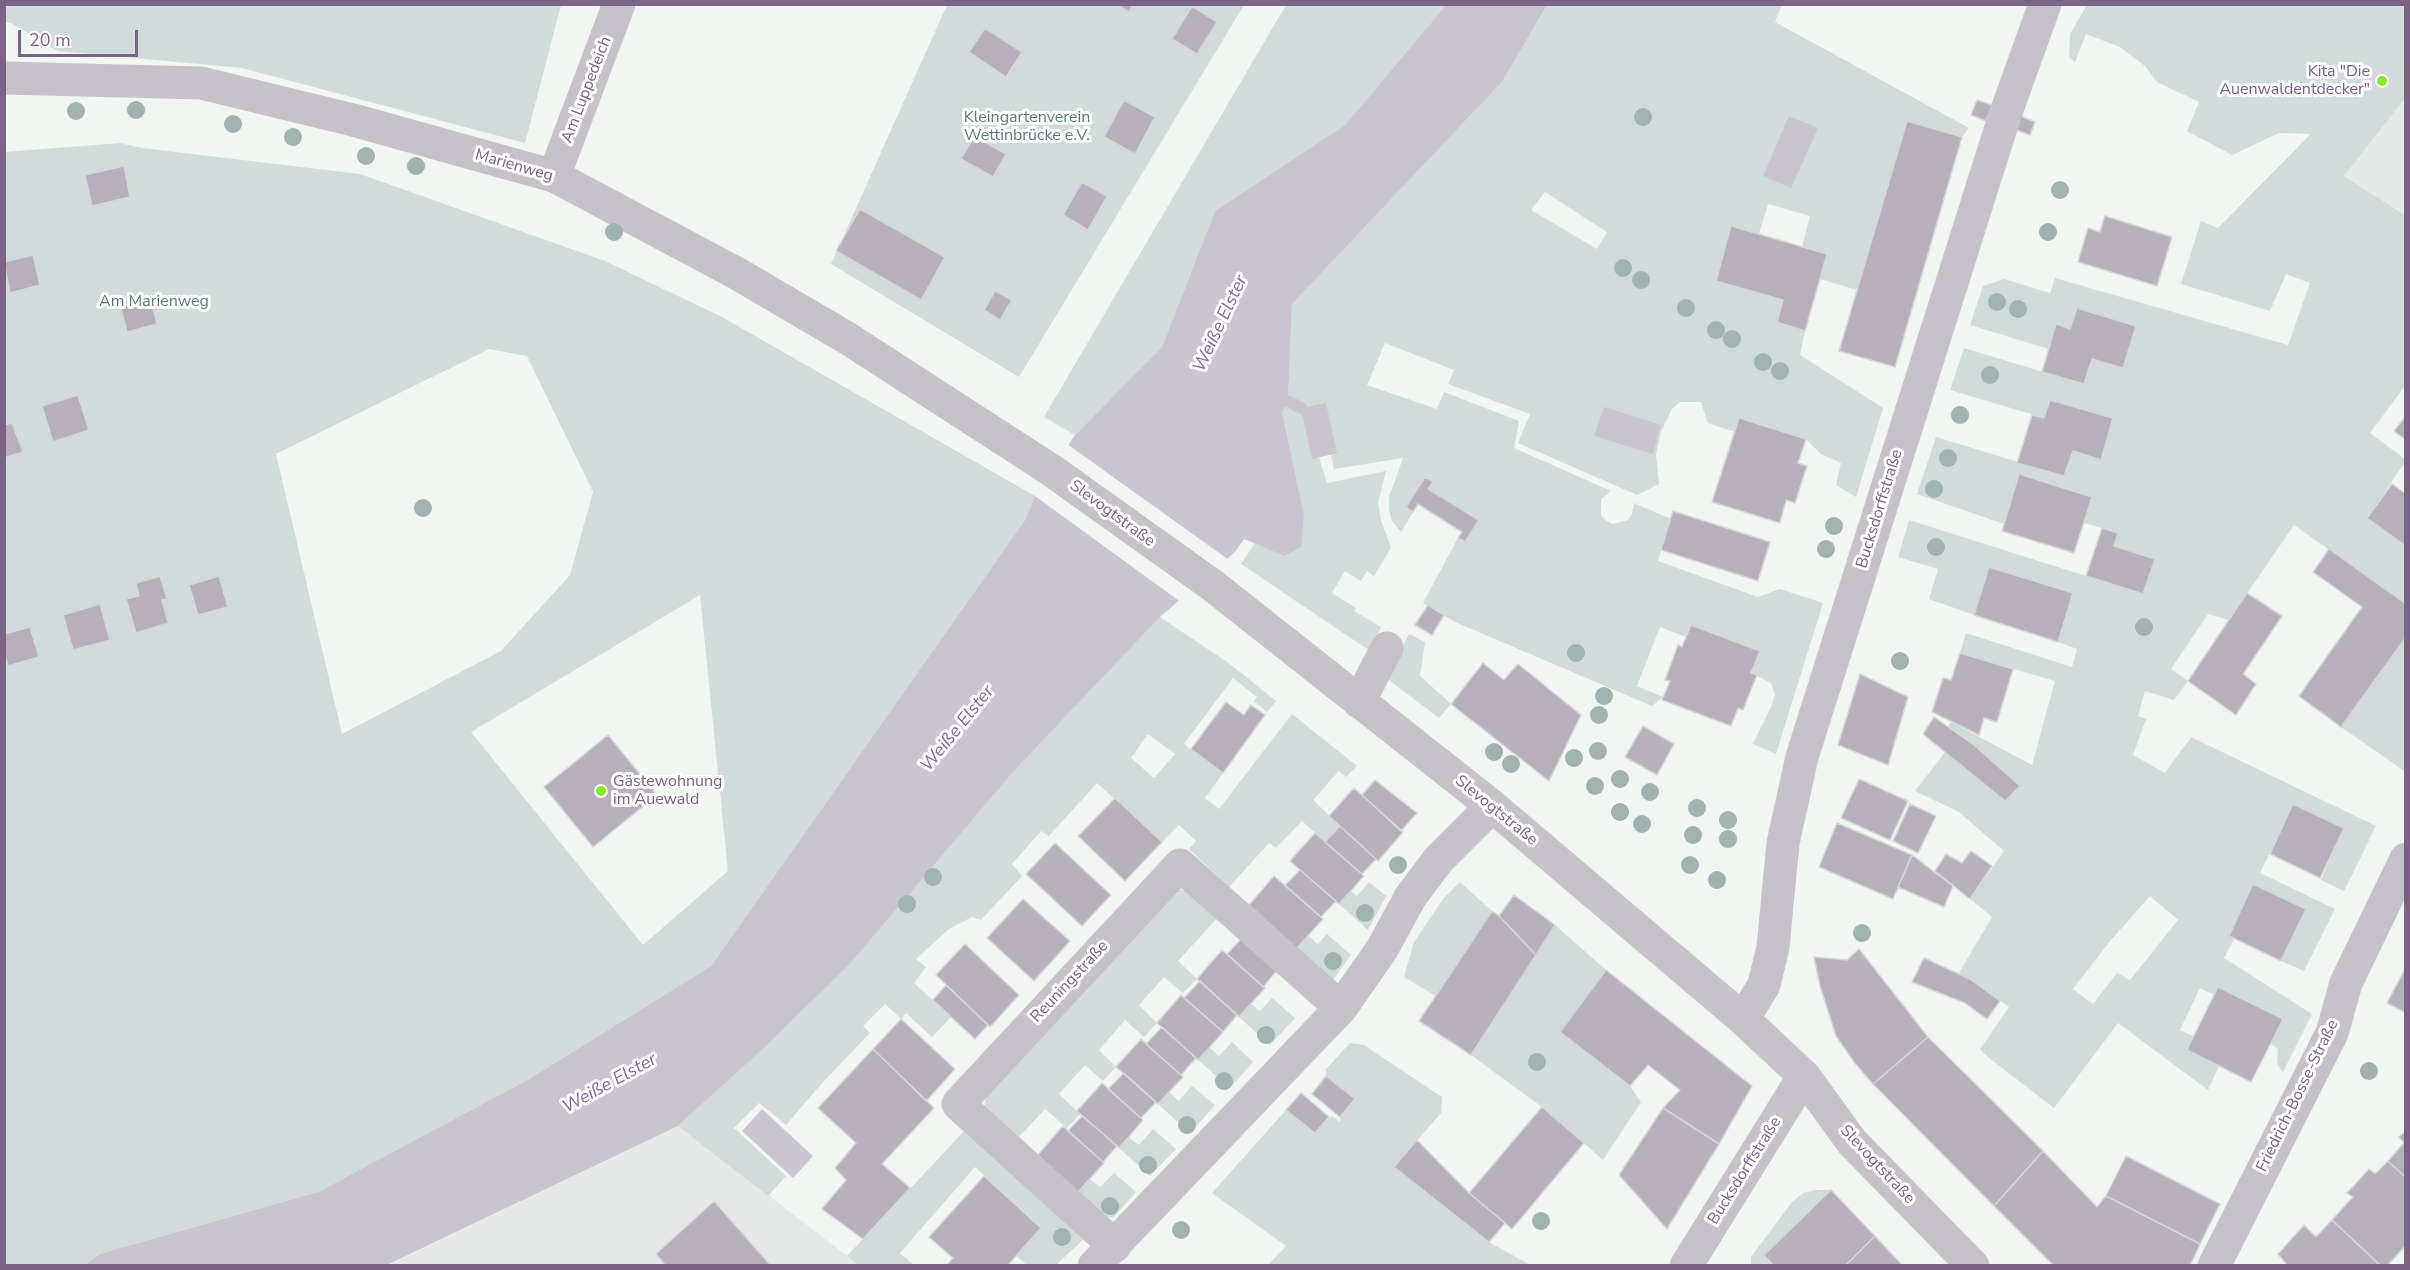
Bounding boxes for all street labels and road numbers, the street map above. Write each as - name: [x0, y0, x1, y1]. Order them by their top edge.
- street label: Am Luppedeich: [558, 34, 616, 146]
- street label: Marienweg: [473, 146, 555, 186]
- street label: Bucksdorffstraße: [1853, 447, 1907, 571]
- street label: Slevogtstraße: [1066, 477, 1158, 551]
- street label: Slevogtstraße: [1451, 772, 1541, 850]
- street label: Reuningstraße: [1027, 937, 1113, 1027]
- street label: Friedrich-Bosse-Straße: [2253, 1017, 2343, 1175]
- street label: Bucksdorffstraße: [1704, 1114, 1786, 1228]
- street label: Slevogtstraße: [1836, 1122, 1918, 1208]

